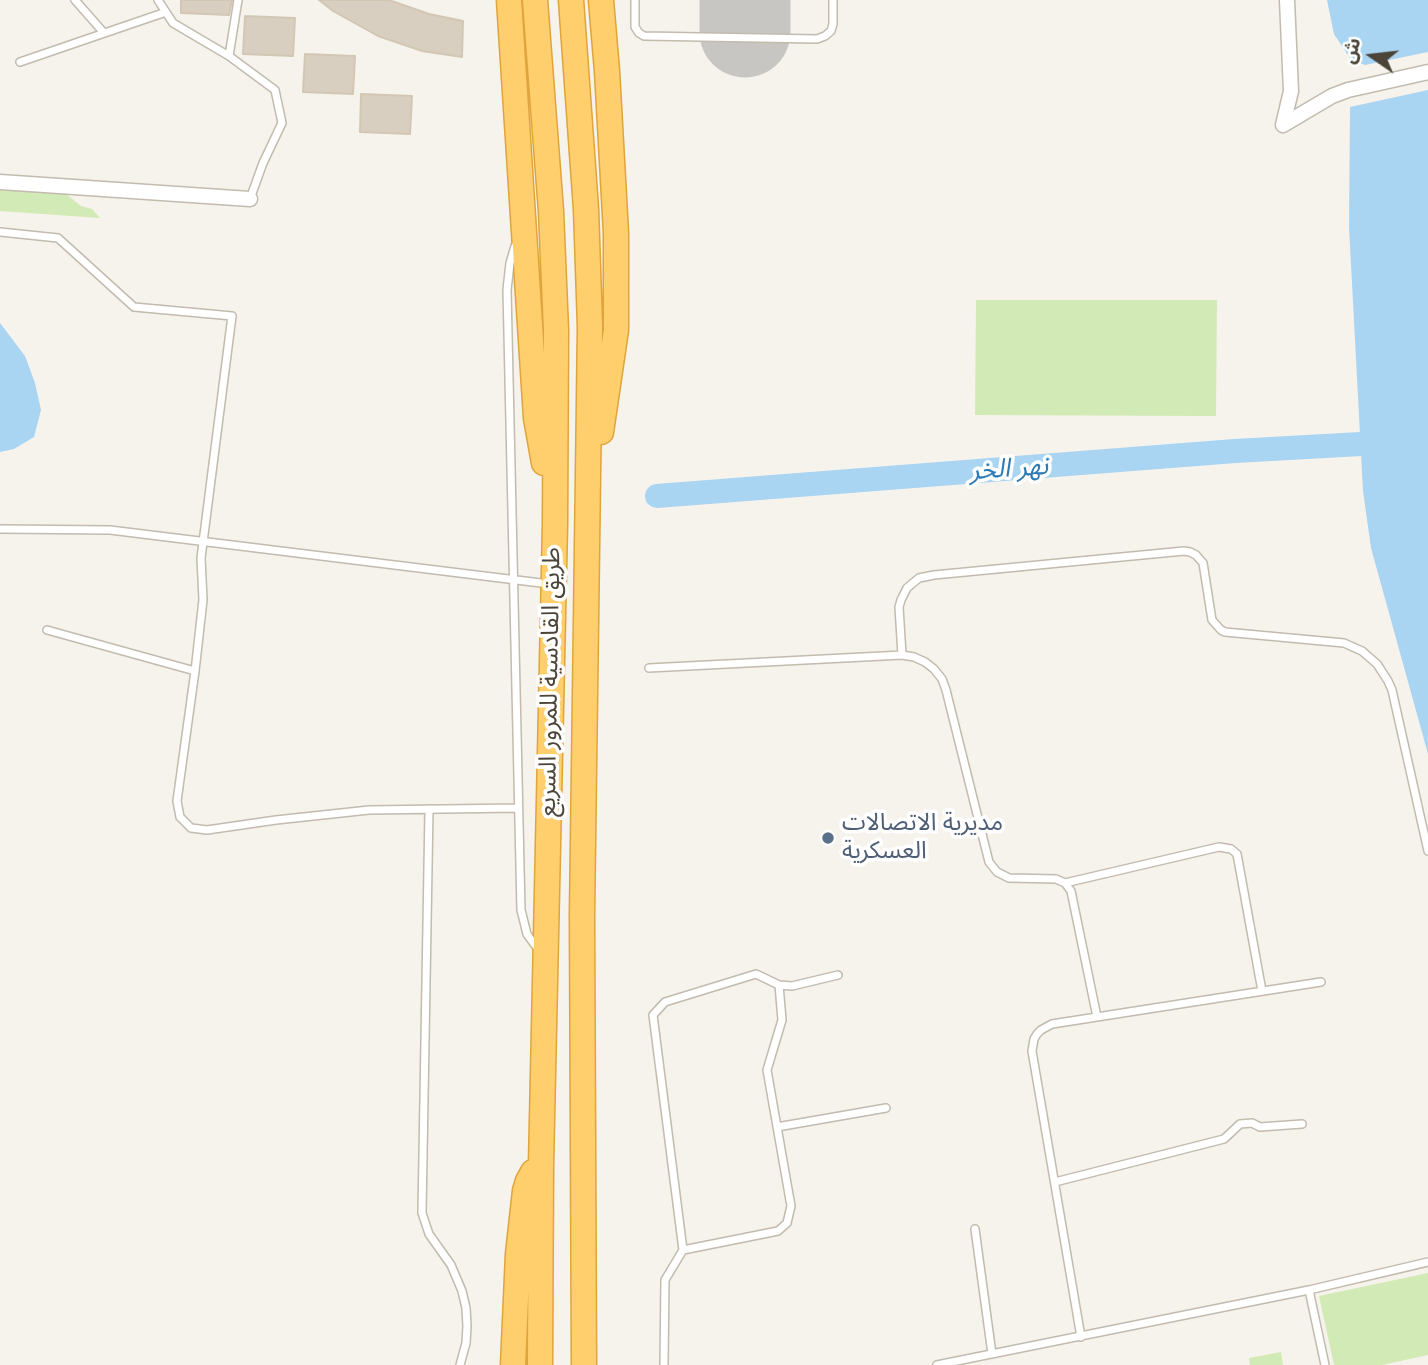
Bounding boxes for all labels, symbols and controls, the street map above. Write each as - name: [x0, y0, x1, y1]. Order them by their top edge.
- north arrow: [1337, 21, 1407, 91]
- text: ش: [1335, 35, 1367, 67]
- water label: نهر الخر: [969, 452, 1049, 488]
- street label: طريق القادسية للمرور السريع: [534, 547, 568, 817]
- place label: مديرية الاتصالات العسكرية: [842, 810, 1003, 866]
- marker: مديرية الاتصالات العسكرية: [820, 830, 836, 846]

